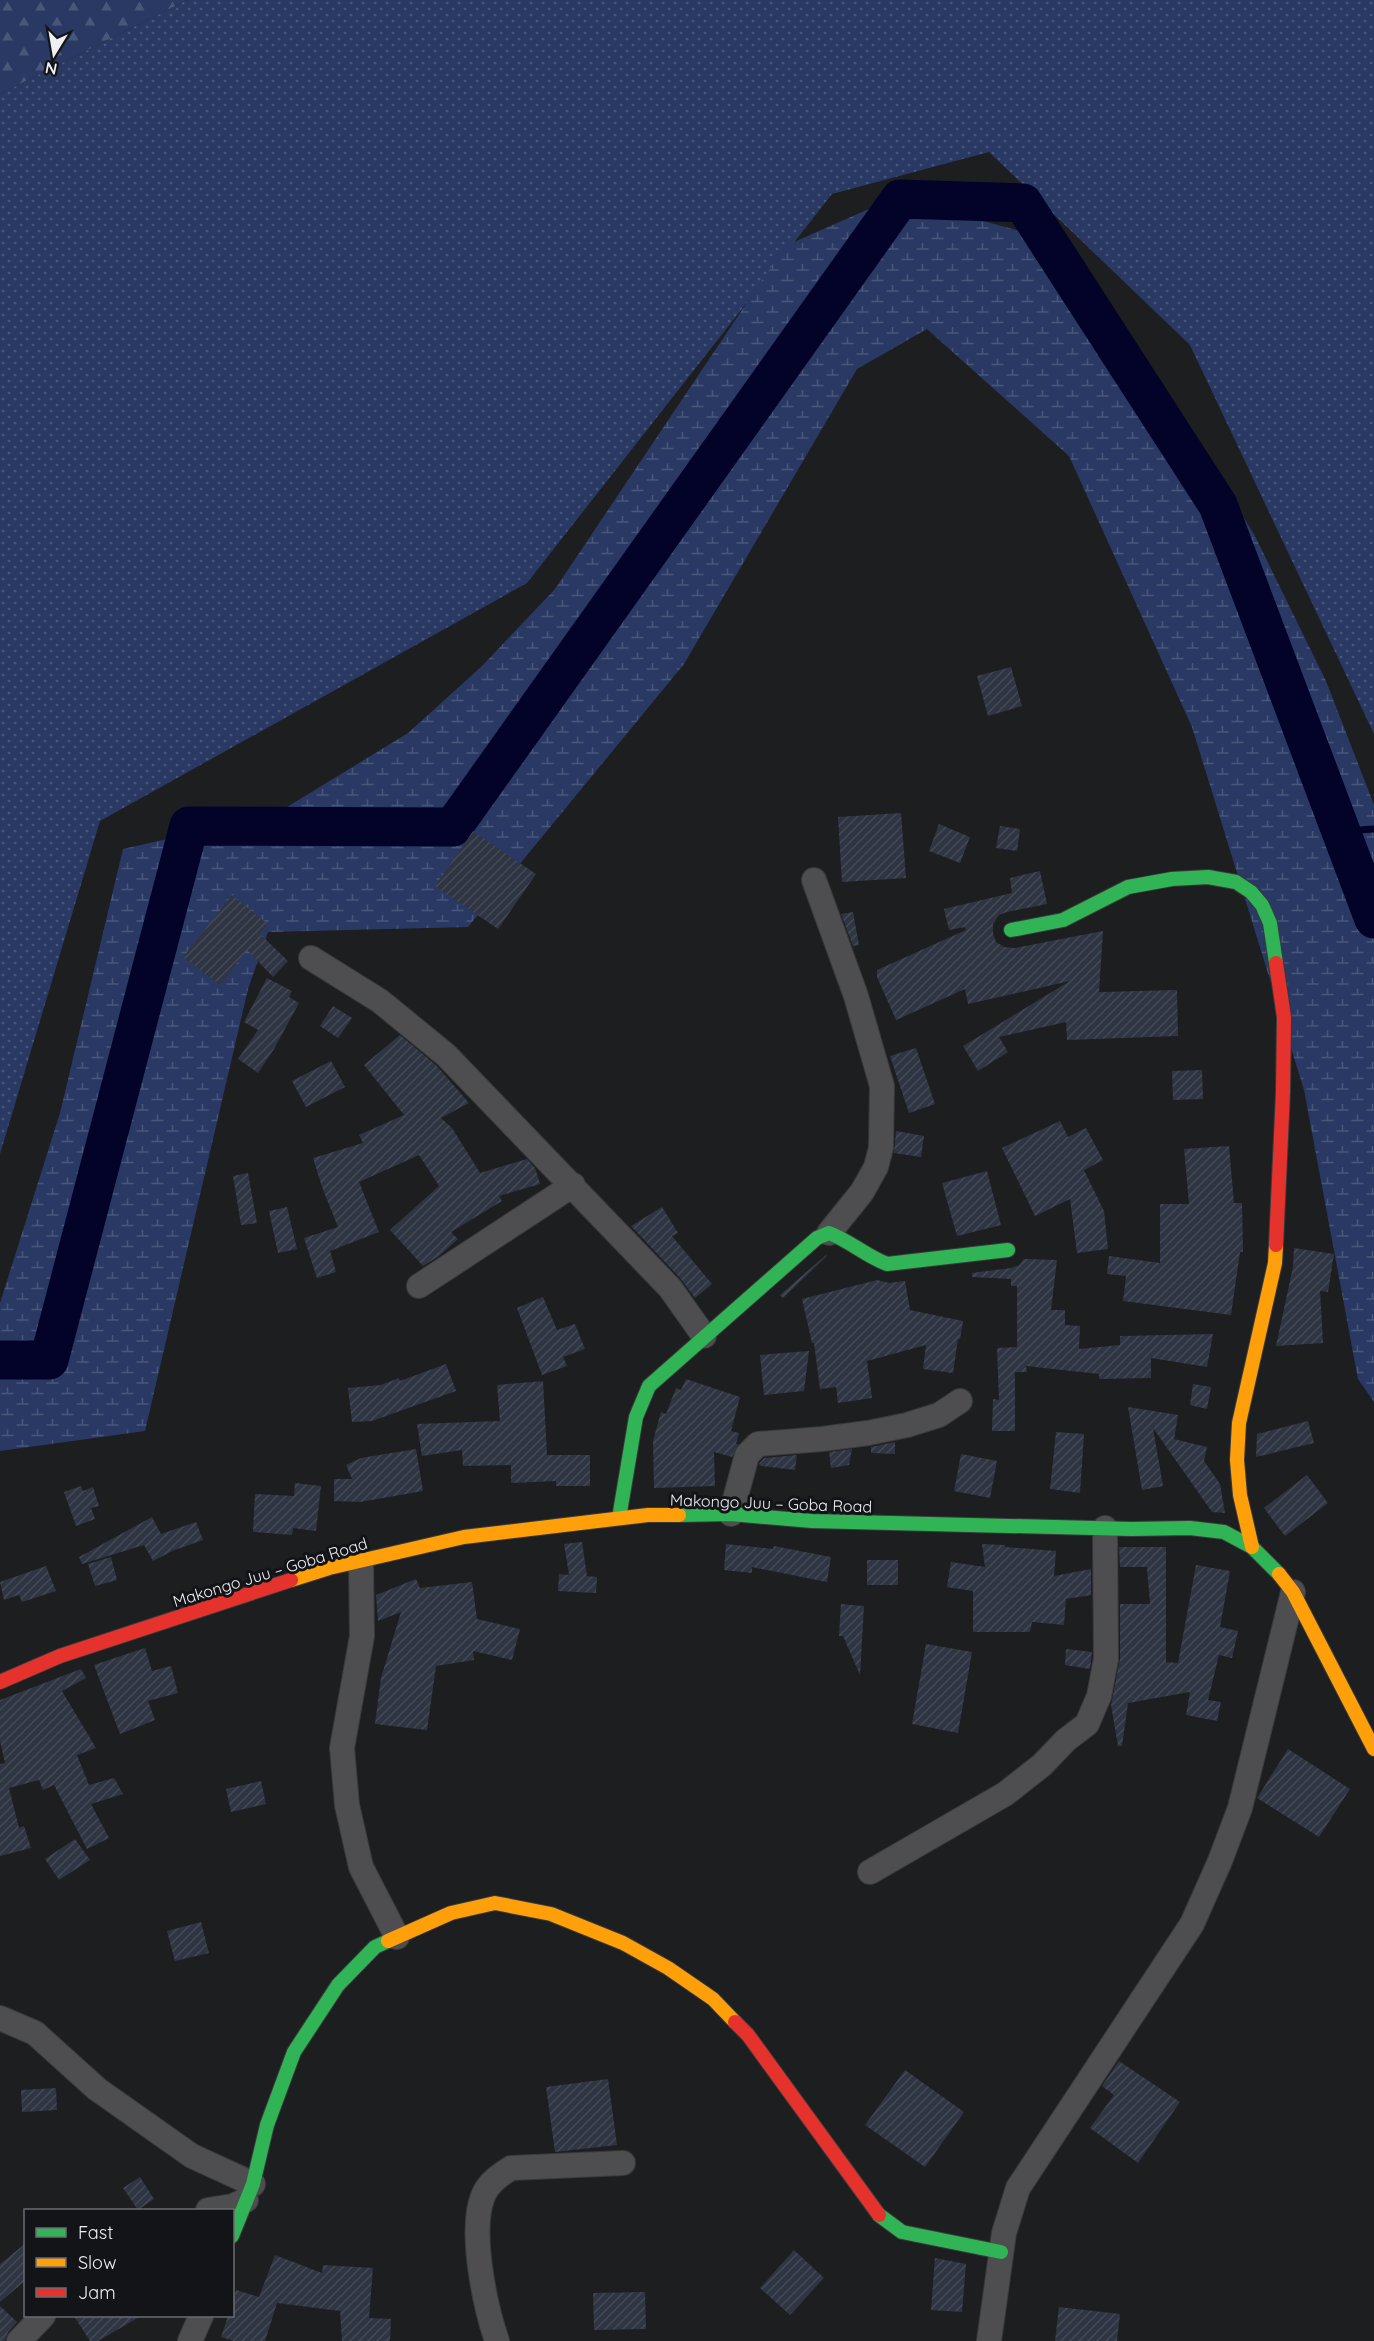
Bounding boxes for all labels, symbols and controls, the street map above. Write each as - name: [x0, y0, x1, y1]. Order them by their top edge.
- north arrow: [24, 24, 84, 84]
- text: N: [43, 58, 59, 80]
- street label: Makongo Juu – Goba Road: [670, 1489, 872, 1517]
- street label: Makongo Juu – Goba Road: [170, 1533, 370, 1611]
- legend: [24, 2209, 234, 2317]
- text: Fast: [78, 2221, 113, 2244]
- text: Slow: [78, 2251, 116, 2274]
- text: Jam: [78, 2281, 116, 2304]

